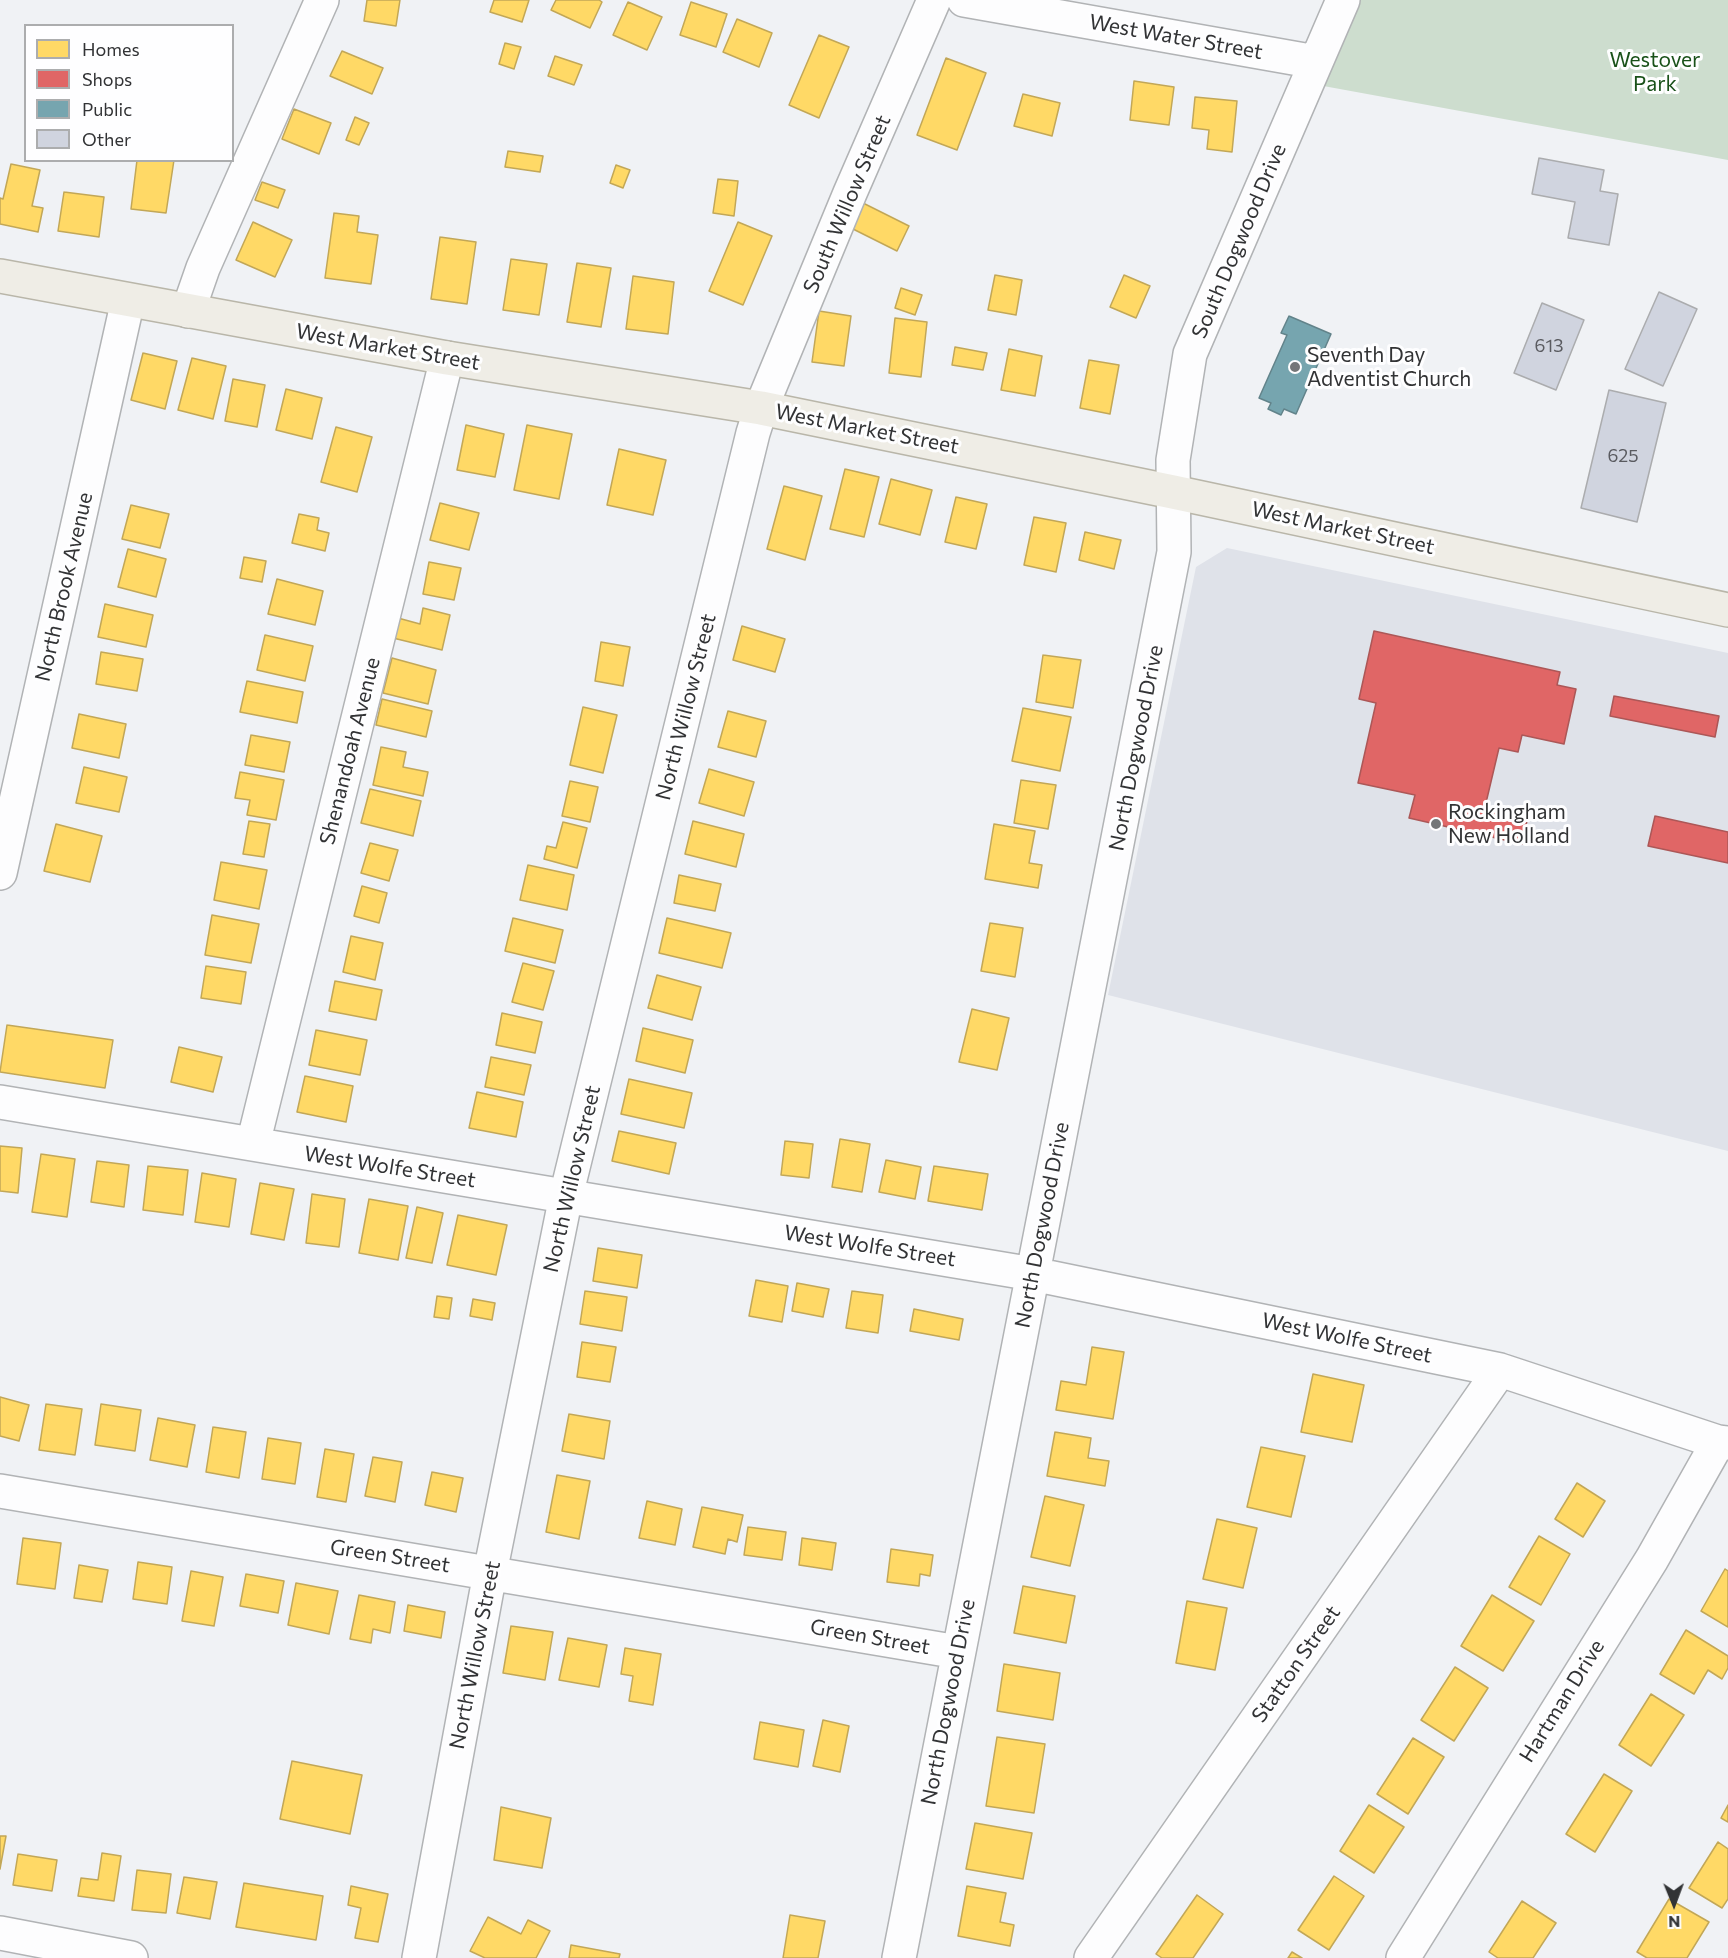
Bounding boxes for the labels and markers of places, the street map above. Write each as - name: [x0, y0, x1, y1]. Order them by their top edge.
- place label: Seventh Day Adventist Church: [1307, 342, 1471, 392]
- marker: Seventh Day Adventist Church: [1288, 360, 1302, 374]
- place label: Rockingham New Holland: [1448, 799, 1570, 849]
- marker: Rockingham New Holland: [1429, 817, 1443, 831]

